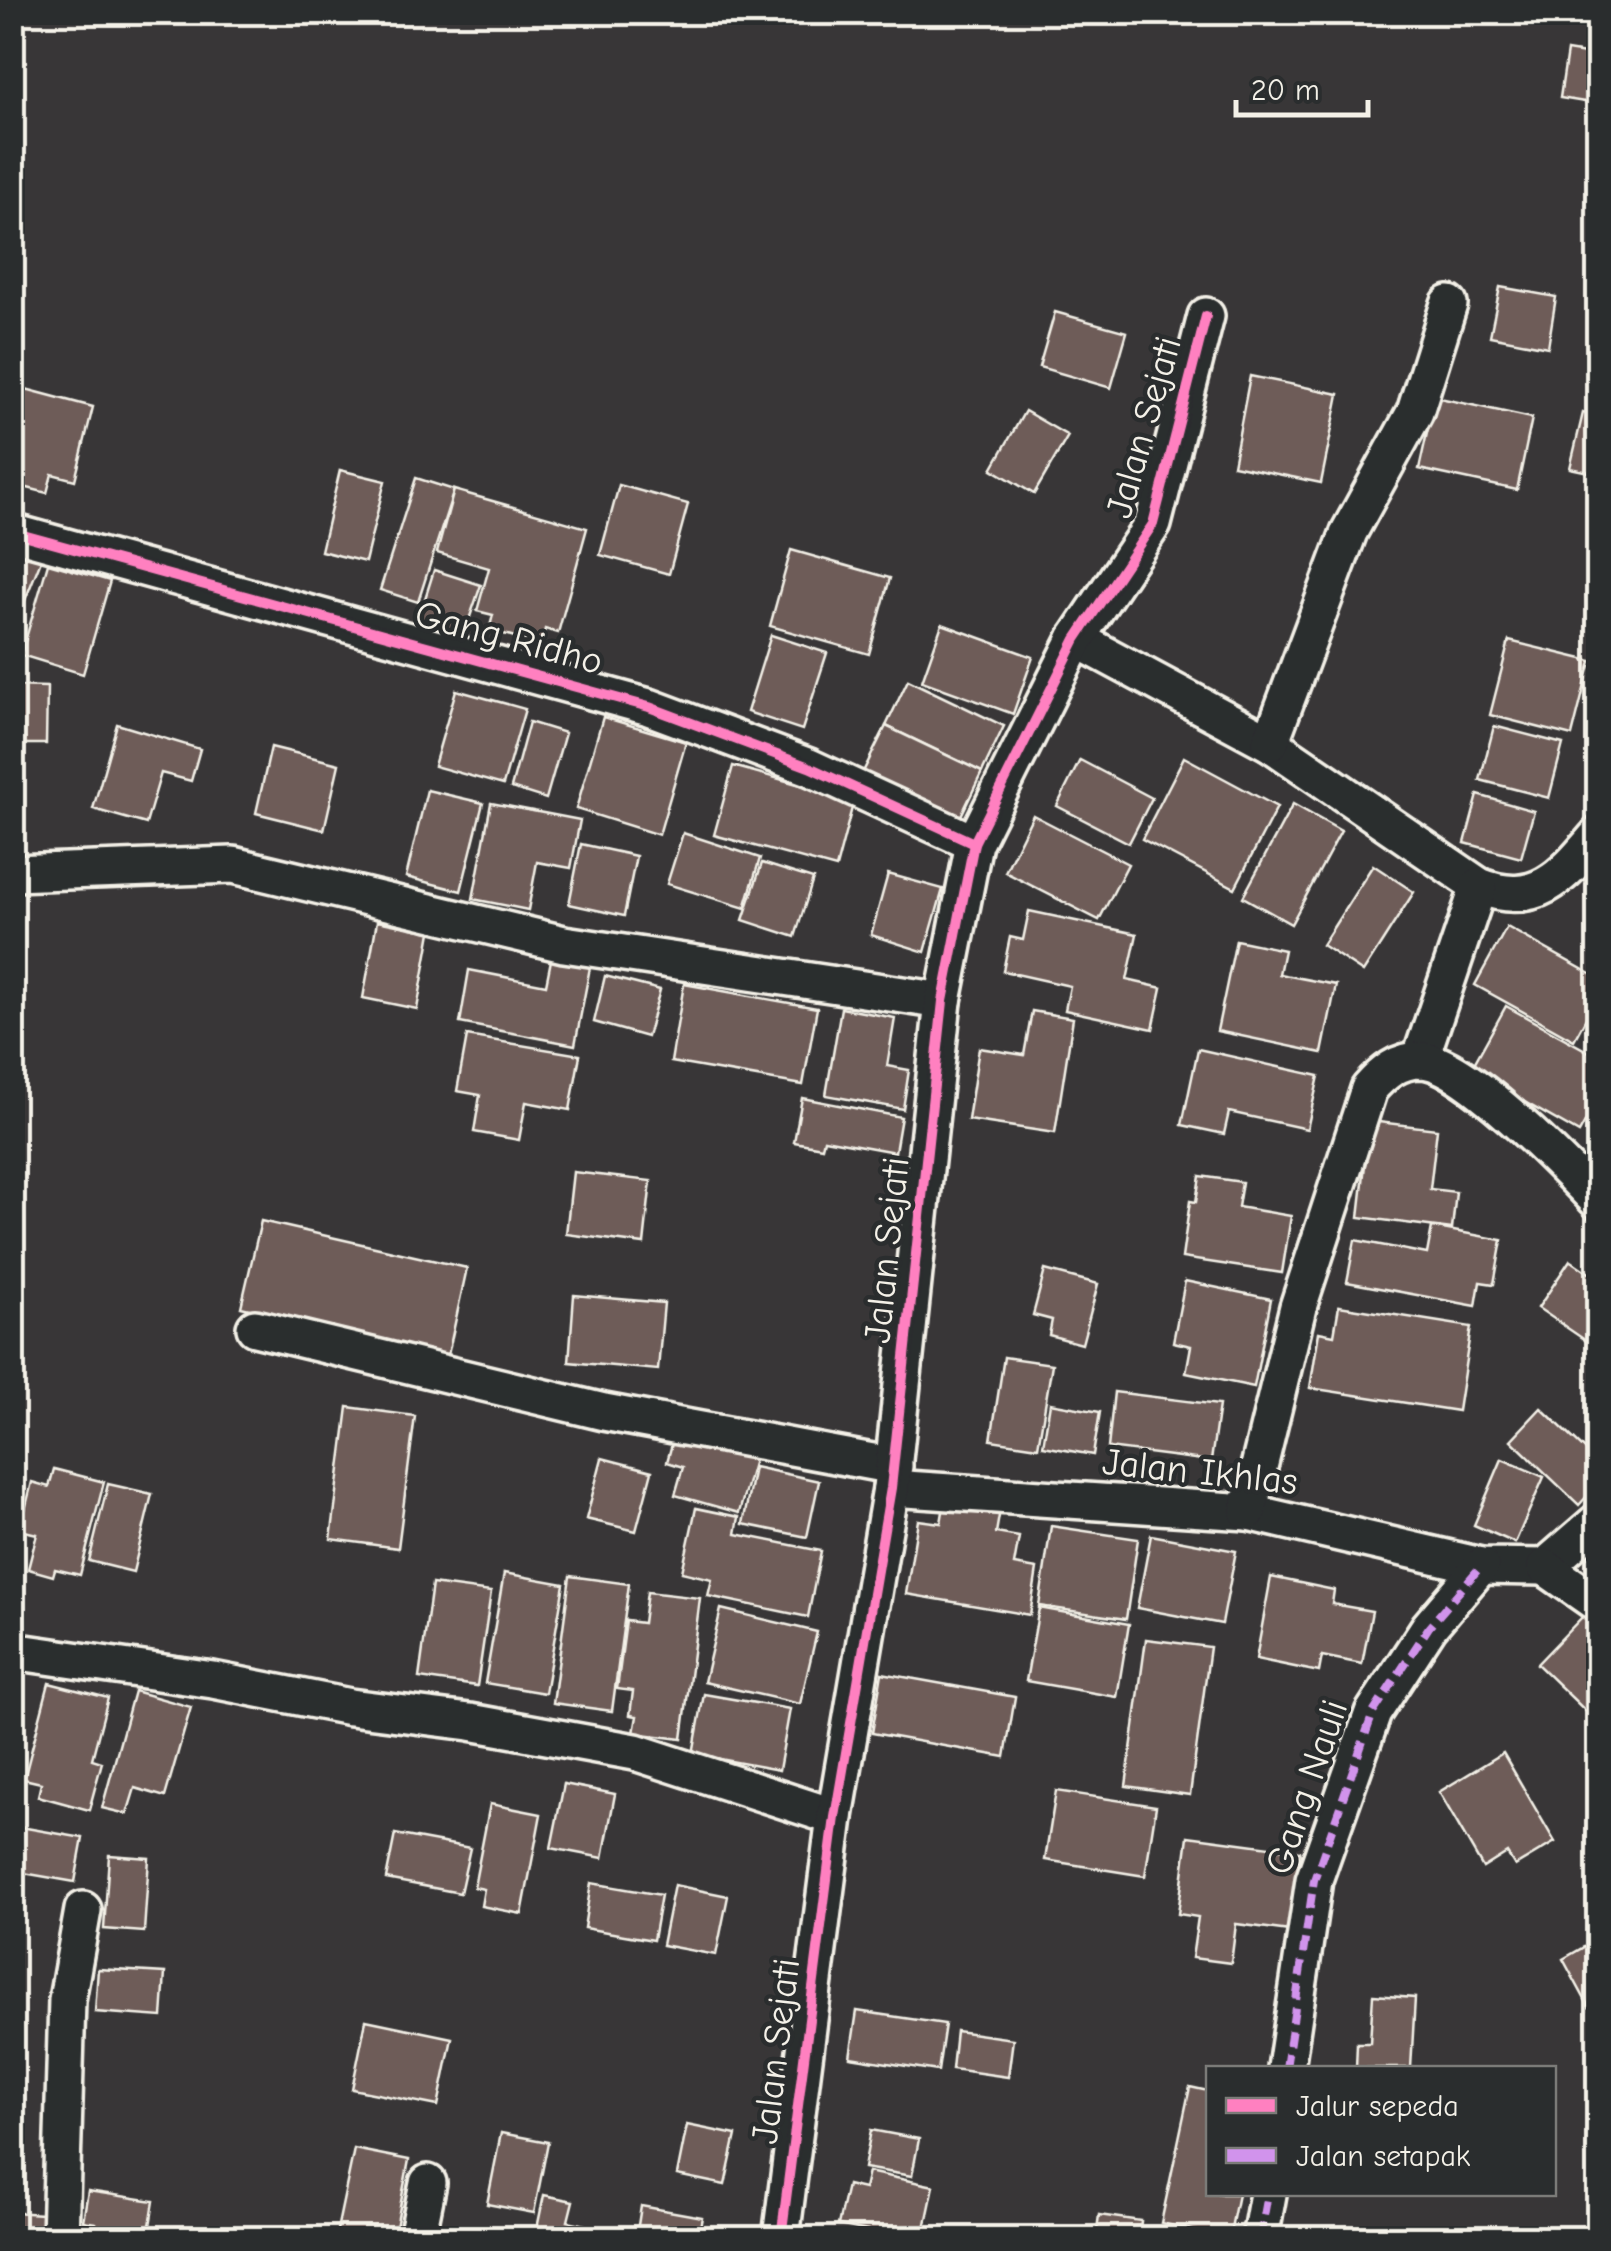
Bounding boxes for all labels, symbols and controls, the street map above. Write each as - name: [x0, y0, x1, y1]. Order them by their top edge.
- scale bar: [1236, 55, 1368, 117]
- text: 20 m: [1251, 73, 1320, 108]
- street label: Jalan Sejati: [1097, 331, 1191, 523]
- street label: Gang Ridho: [410, 592, 607, 684]
- street label: Jalan Sejati: [855, 1155, 919, 1345]
- street label: Jalan Ikhlas: [1100, 1440, 1300, 1504]
- street label: Gang Nauli: [1257, 1694, 1357, 1880]
- street label: Jalan Sejati: [743, 1956, 809, 2146]
- legend: [1206, 2066, 1556, 2196]
- text: Jalur sepeda: [1296, 2089, 1459, 2124]
- text: Jalan setapak: [1296, 2139, 1471, 2174]

